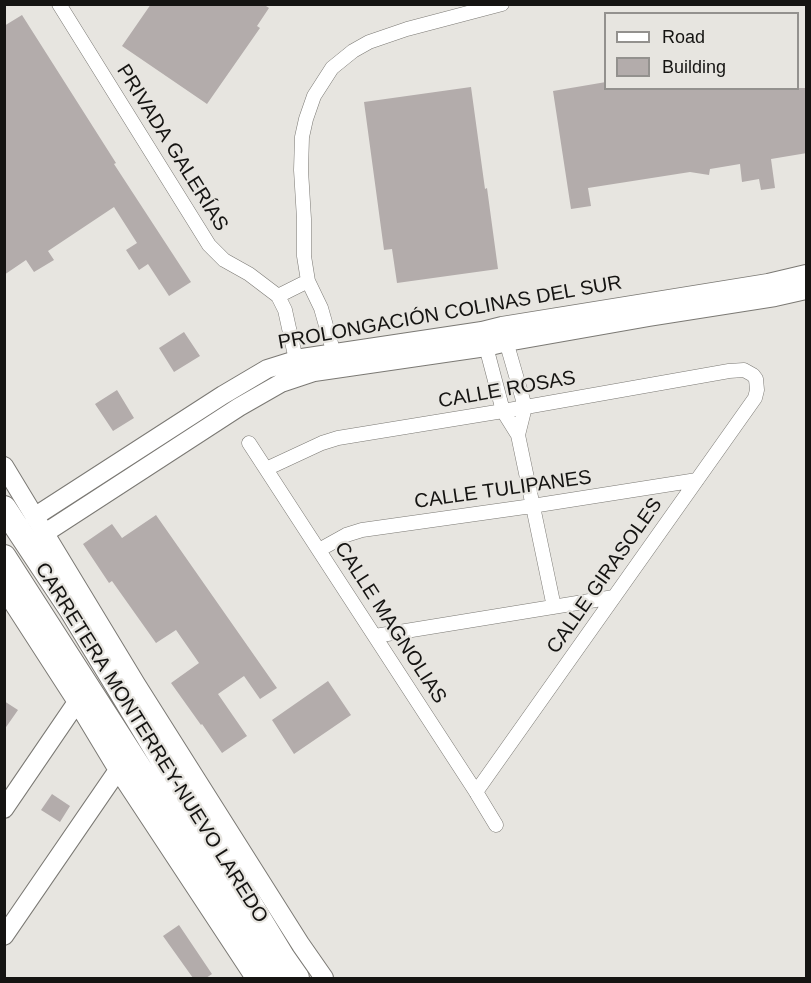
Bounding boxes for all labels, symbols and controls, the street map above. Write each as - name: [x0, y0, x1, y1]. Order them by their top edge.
- legend: [604, 12, 799, 90]
- text: Road: [662, 27, 705, 47]
- text: Building: [662, 57, 726, 77]
- street label: PRIVADA GALERÍAS: [111, 60, 233, 236]
- street label: PROLONGACIÓN COLINAS DEL SUR: [276, 271, 624, 355]
- street label: CALLE ROSAS: [436, 366, 578, 414]
- street label: CALLE TULIPANES: [413, 466, 593, 514]
- street label: CALLE GIRASOLES: [542, 494, 668, 658]
- street label: CALLE MAGNOLIAS: [329, 538, 451, 708]
- street label: CARRETERA MONTERREY-NUEVO LAREDO: [29, 558, 273, 928]

